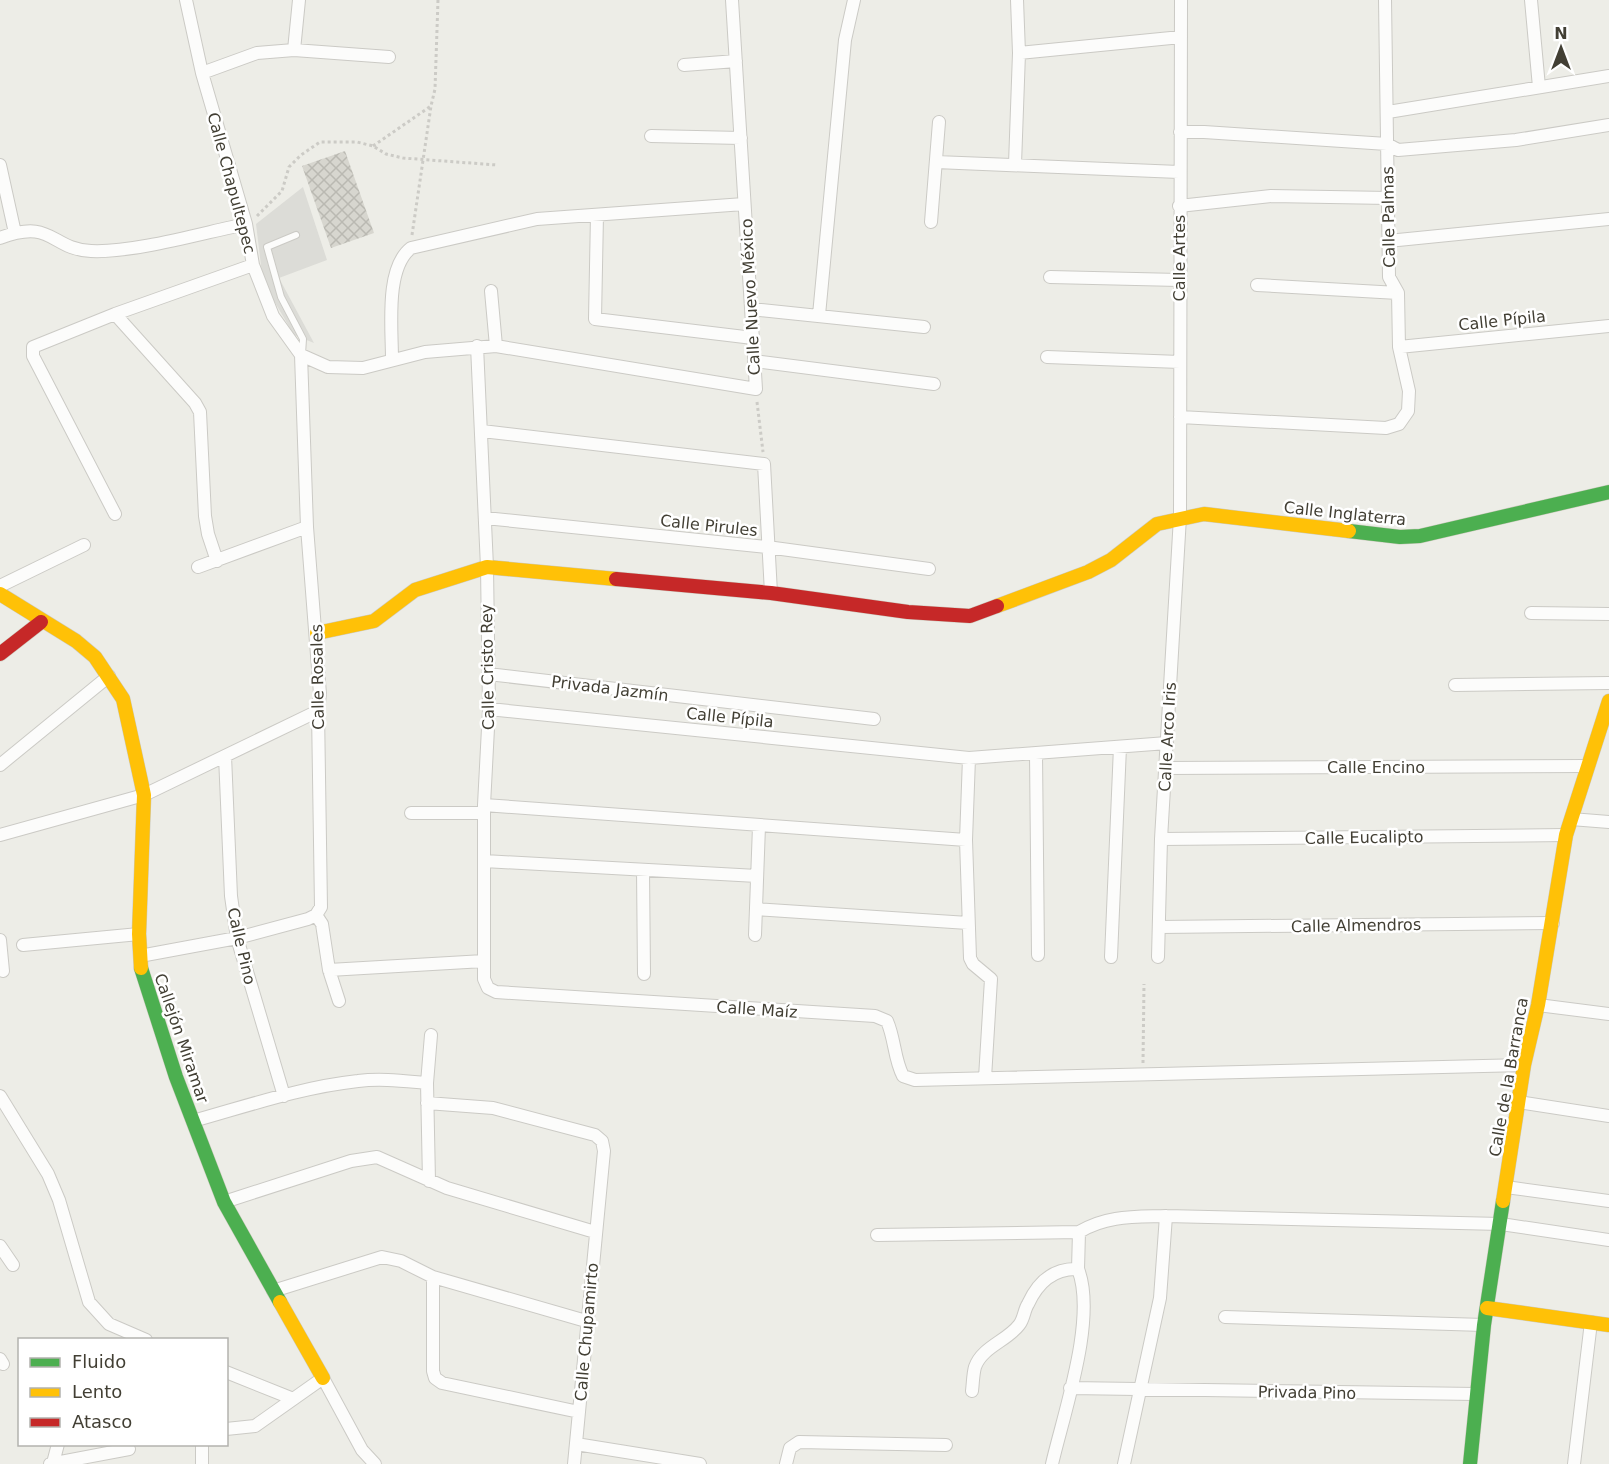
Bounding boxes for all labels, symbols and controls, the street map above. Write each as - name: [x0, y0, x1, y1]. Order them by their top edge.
- north arrow: [1531, 18, 1591, 78]
- text: N: [1554, 24, 1568, 43]
- street label: Calle Chapultepec: [204, 110, 260, 256]
- street label: Calle Palmas: [1378, 166, 1399, 268]
- street label: Calle Artes: [1170, 215, 1189, 301]
- street label: Calle Nuevo México: [737, 218, 764, 376]
- street label: Calle Pípila: [1457, 306, 1547, 335]
- street label: Calle Inglaterra: [1283, 498, 1407, 529]
- street label: Calle Pirules: [659, 511, 759, 540]
- street label: Calle Cristo Rey: [477, 604, 498, 730]
- street label: Calle Rosales: [307, 624, 328, 730]
- street label: Privada Jazmín: [550, 672, 670, 705]
- street label: Calle Arco Iris: [1155, 682, 1180, 792]
- street label: Calle Pípila: [685, 703, 775, 732]
- street label: Calle Encino: [1327, 758, 1425, 777]
- street label: Calle Eucalipto: [1304, 827, 1424, 848]
- street label: Calle Pino: [223, 906, 260, 986]
- street label: Calle Almendros: [1291, 915, 1421, 936]
- street label: Callejón Miramar: [150, 971, 213, 1106]
- street label: Calle de la Barranca: [1485, 996, 1532, 1158]
- street label: Calle Maíz: [716, 997, 798, 1022]
- street label: Calle Chupamirto: [571, 1262, 602, 1402]
- legend: [18, 1338, 228, 1446]
- text: Fluido: [72, 1351, 126, 1372]
- text: Lento: [72, 1381, 122, 1402]
- street label: Privada Pino: [1258, 1382, 1356, 1403]
- text: Atasco: [72, 1411, 132, 1432]

